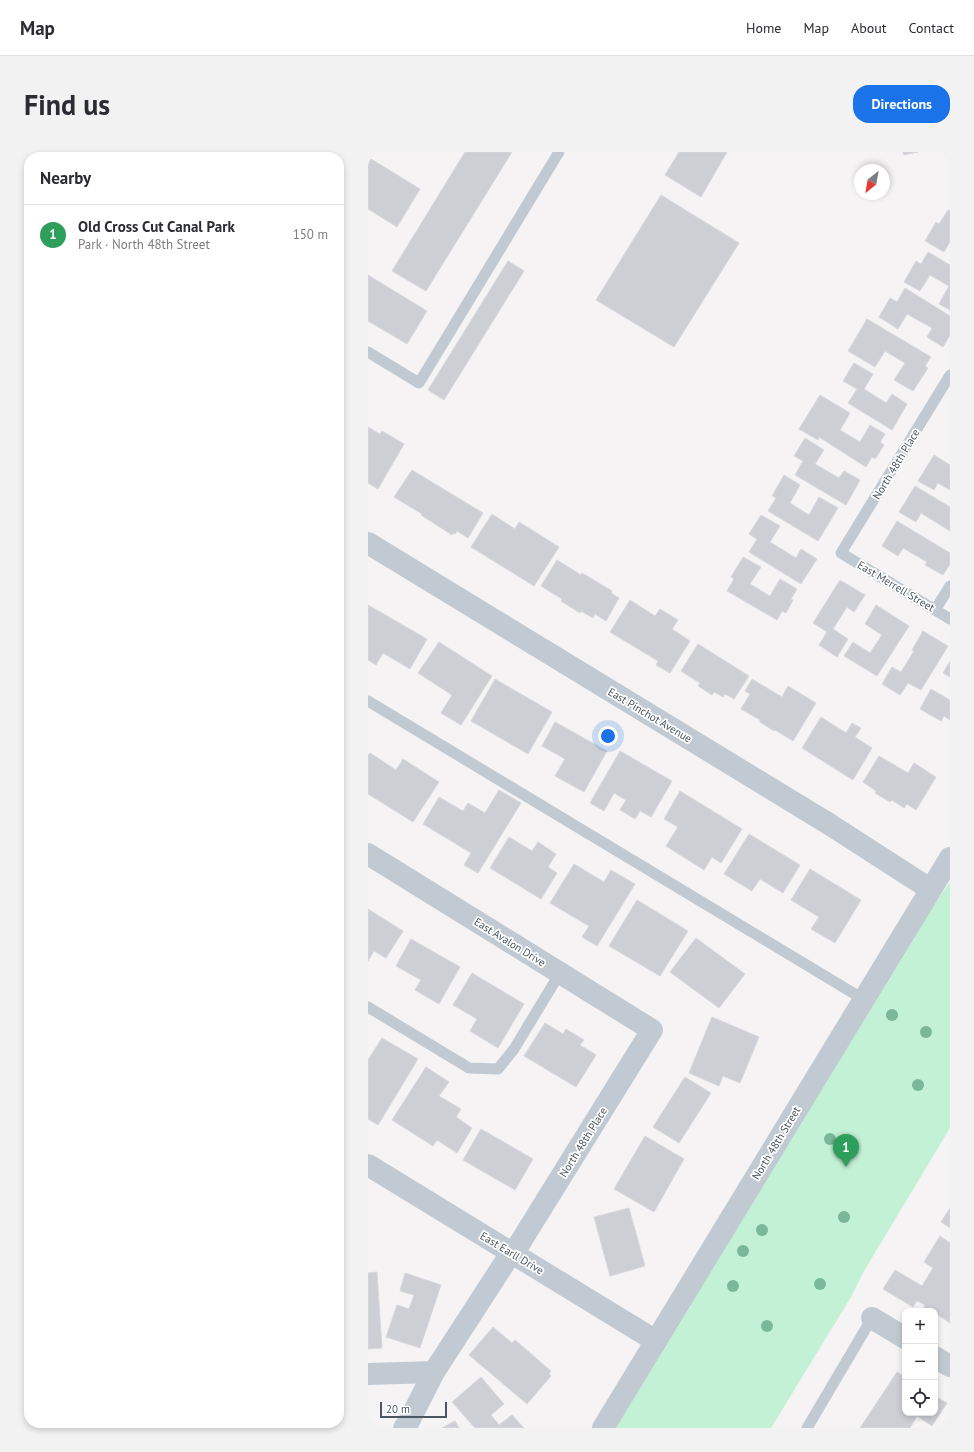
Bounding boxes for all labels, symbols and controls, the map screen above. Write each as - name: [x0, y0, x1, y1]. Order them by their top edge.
- text: Map: [20, 16, 55, 40]
- text: Home: [746, 19, 781, 37]
- text: Map: [803, 19, 829, 37]
- text: About: [851, 19, 887, 37]
- text: Contact: [909, 19, 954, 37]
- button: Directions: [853, 85, 950, 123]
- text: Find us: [24, 86, 110, 123]
- north arrow: [854, 164, 890, 200]
- text: Nearby: [40, 167, 91, 189]
- text: Old Cross Cut Canal Park: [78, 217, 235, 236]
- text: 1: [49, 226, 57, 243]
- text: 150 m: [293, 226, 328, 243]
- text: Park · North 48th Street: [78, 236, 210, 253]
- street label: North 48th Place: [869, 426, 923, 502]
- street label: East Merrell Street: [855, 557, 937, 615]
- street label: East Pinchot Avenue: [606, 684, 695, 746]
- your location: [598, 726, 618, 746]
- street label: East Avalon Drive: [472, 914, 549, 970]
- street label: North 48th Place: [556, 1104, 610, 1180]
- street label: North 48th Street: [749, 1104, 803, 1182]
- pin: 1: [833, 1134, 859, 1167]
- street label: East Earll Drive: [478, 1229, 547, 1278]
- map controls: [902, 1308, 938, 1416]
- button: +: [902, 1308, 938, 1344]
- button: −: [902, 1344, 938, 1380]
- button: locate: [902, 1380, 938, 1416]
- scale bar: [380, 1400, 447, 1419]
- text: 20 m: [386, 1402, 410, 1416]

